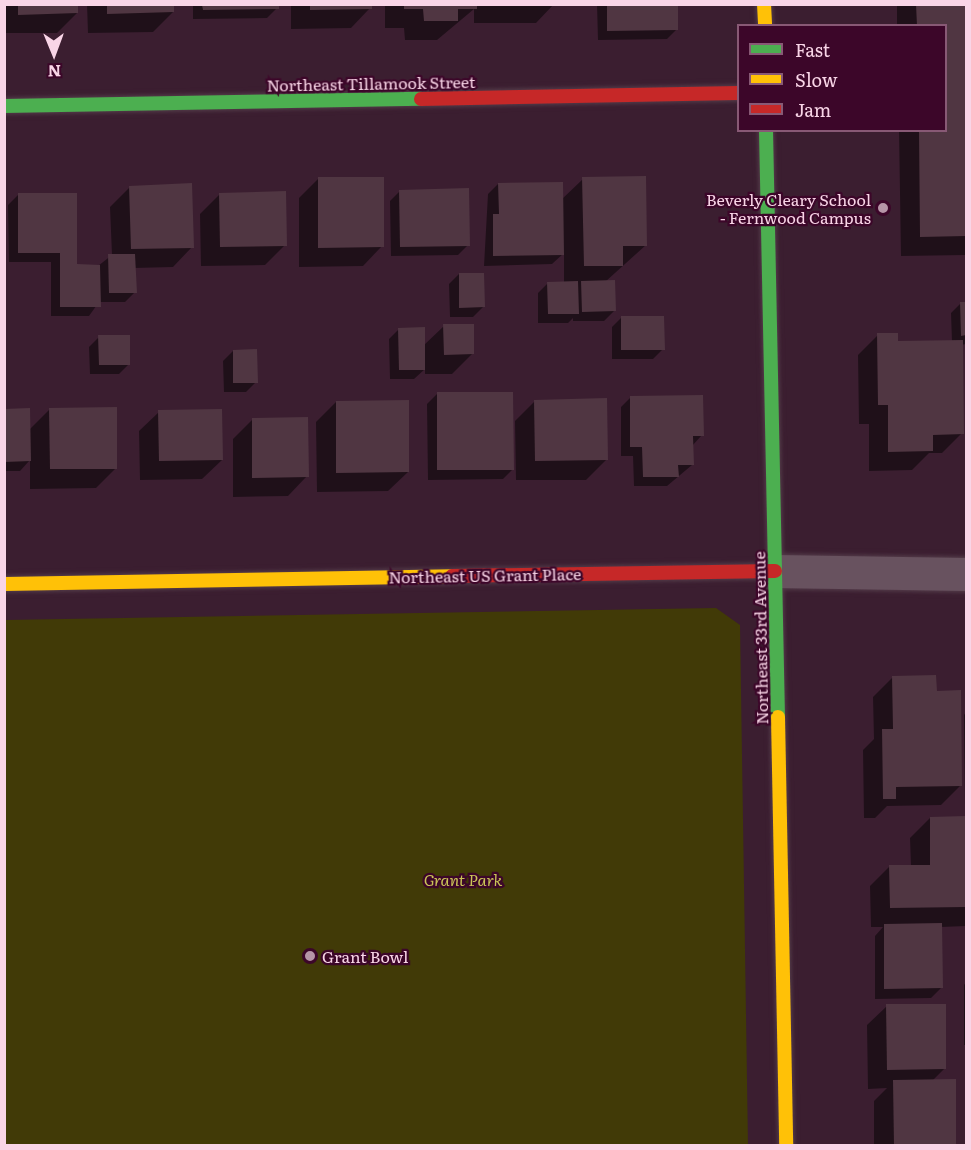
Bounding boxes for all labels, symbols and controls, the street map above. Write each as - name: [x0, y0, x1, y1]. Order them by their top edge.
- north arrow: [24, 24, 84, 84]
- legend: [737, 24, 947, 132]
- text: Fast: [795, 36, 830, 63]
- text: N: [47, 60, 61, 84]
- text: Slow: [795, 66, 837, 93]
- street label: Northeast Tillamook Street: [267, 72, 475, 94]
- text: Jam: [795, 96, 831, 123]
- place label: Beverly Cleary School - Fernwood Campus: [706, 189, 871, 227]
- marker: Beverly Cleary School - Fernwood Campus: [876, 201, 890, 215]
- street label: Northeast 33rd Avenue: [749, 551, 771, 725]
- street label: Northeast US Grant Place: [388, 564, 582, 586]
- park label: Grant Park: [424, 869, 502, 889]
- place label: Grant Bowl: [322, 946, 408, 966]
- marker: Grant Bowl: [303, 949, 317, 963]

